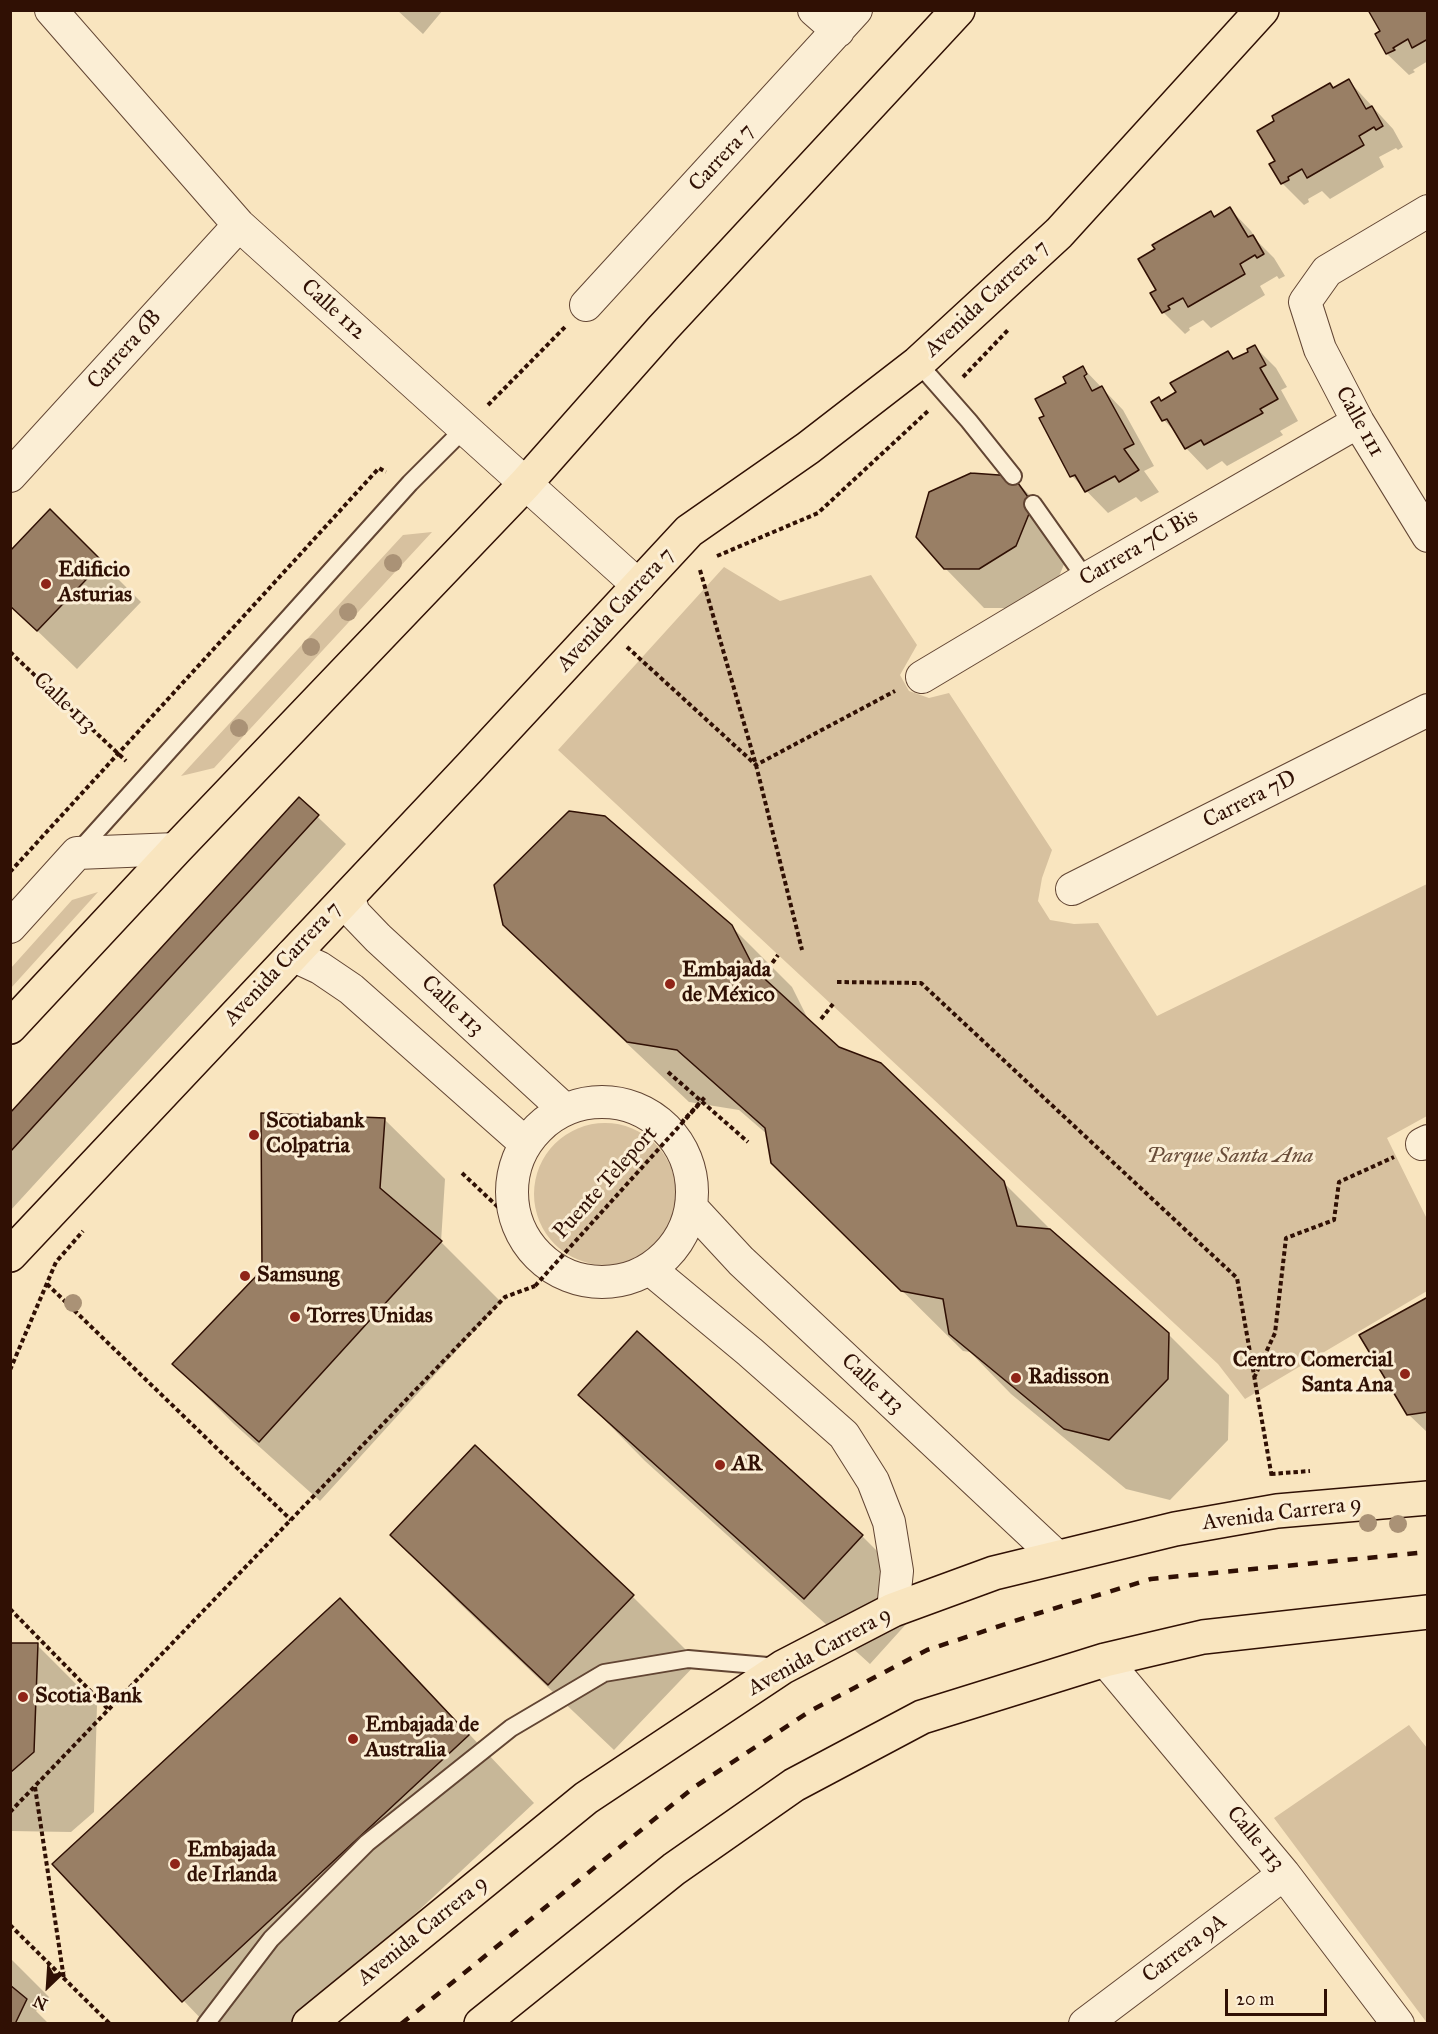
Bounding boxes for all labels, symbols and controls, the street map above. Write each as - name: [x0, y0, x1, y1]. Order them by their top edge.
- street label: Carrera 7: [684, 118, 760, 198]
- street label: Avenida Carrera 7: [919, 235, 1055, 363]
- street label: Calle 112: [295, 274, 371, 346]
- street label: Carrera 6B: [82, 305, 168, 395]
- street label: Calle 111: [1329, 382, 1389, 462]
- street label: Carrera 7C Bis: [1075, 504, 1203, 592]
- street label: Avenida Carrera 7: [552, 542, 680, 678]
- place label: Edificio Asturias: [58, 558, 132, 610]
- marker: Edificio Asturias: [39, 577, 53, 591]
- street label: Calle 113: [27, 667, 101, 739]
- street label: Carrera 7D: [1199, 765, 1301, 835]
- street label: Avenida Carrera 7: [219, 896, 347, 1032]
- place label: Embajada de México: [682, 958, 775, 1010]
- street label: Calle 113: [415, 970, 489, 1042]
- marker: Embajada de México: [663, 977, 677, 991]
- place label: Scotiabank Colpatria: [266, 1109, 364, 1160]
- street label: Puente Teleport: [548, 1121, 664, 1245]
- marker: Scotiabank Colpatria: [247, 1128, 261, 1142]
- park label: Parque Santa Ana: [1147, 1144, 1313, 1170]
- place label: Samsung: [257, 1263, 339, 1289]
- marker: Samsung: [238, 1269, 252, 1283]
- place label: Torres Unidas: [307, 1304, 433, 1330]
- marker: Torres Unidas: [288, 1310, 302, 1324]
- street label: Calle 113: [835, 1348, 909, 1420]
- place label: Centro Comercial Santa Ana: [1233, 1348, 1393, 1400]
- place label: Radisson: [1028, 1365, 1109, 1391]
- marker: Centro Comercial Santa Ana: [1398, 1367, 1412, 1381]
- marker: Radisson: [1009, 1371, 1023, 1385]
- place label: AR: [732, 1452, 762, 1478]
- marker: AR: [713, 1458, 727, 1472]
- street label: Avenida Carrera 9: [1201, 1491, 1363, 1537]
- street label: Avenida Carrera 9: [744, 1602, 896, 1702]
- place label: Scotia Bank: [35, 1684, 142, 1710]
- marker: Scotia Bank: [16, 1690, 30, 1704]
- place label: Embajada de Australia: [365, 1713, 479, 1765]
- marker: Embajada de Australia: [346, 1732, 360, 1746]
- street label: Calle 113: [1220, 1801, 1290, 1877]
- place label: Embajada de Irlanda: [187, 1838, 277, 1890]
- marker: Embajada de Irlanda: [168, 1857, 182, 1871]
- street label: Avenida Carrera 9: [352, 1870, 494, 1992]
- street label: Carrera 9A: [1138, 1909, 1232, 1989]
- north arrow: [18, 1956, 78, 2016]
- scale bar: [1228, 1977, 1330, 2015]
- text: 20 m: [1236, 1988, 1274, 2010]
- text: N: [30, 1991, 50, 2014]

